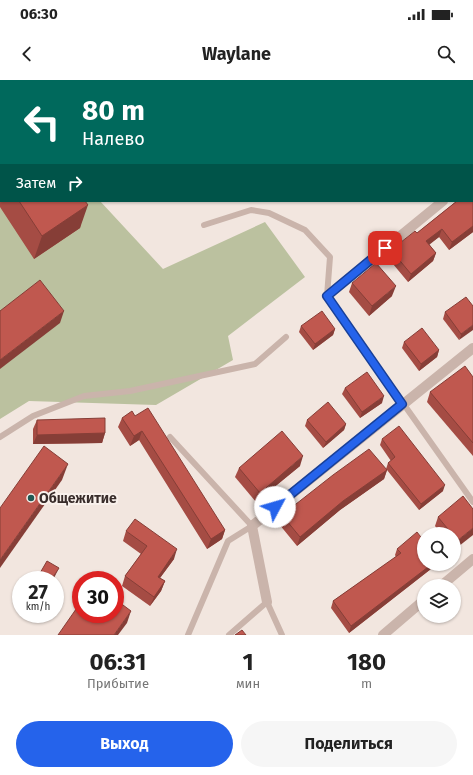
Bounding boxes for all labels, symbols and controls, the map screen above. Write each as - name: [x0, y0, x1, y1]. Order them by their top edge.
- text: 06:30: [20, 5, 58, 23]
- icon: back: [16, 43, 38, 65]
- text: Waylane: [202, 43, 271, 65]
- icon: search: [435, 43, 457, 65]
- text: 80 m: [82, 94, 145, 127]
- icon: left: [16, 96, 68, 148]
- text: Налево: [82, 128, 145, 150]
- icon: right: [64, 172, 86, 194]
- text: Затем: [16, 174, 56, 192]
- pin: [368, 231, 402, 265]
- icon: arrive: [374, 237, 396, 259]
- position arrow: [254, 486, 296, 528]
- place label: Общежитие: [39, 490, 117, 507]
- marker: Общежитие: [26, 493, 36, 503]
- map controls: [417, 527, 461, 623]
- button: search: [417, 527, 461, 571]
- speed limit sign: 30: [72, 571, 124, 623]
- button: layers: [417, 579, 461, 623]
- text: 27: [28, 580, 48, 604]
- text: km/h: [26, 601, 50, 613]
- text: 06:31: [90, 648, 146, 676]
- text: 1: [242, 648, 254, 676]
- text: 180: [347, 648, 386, 676]
- text: Прибытие: [87, 676, 149, 691]
- text: мин: [236, 676, 260, 691]
- text: m: [361, 676, 372, 691]
- button: Выход: [16, 721, 233, 767]
- button: Поделиться: [241, 721, 457, 767]

